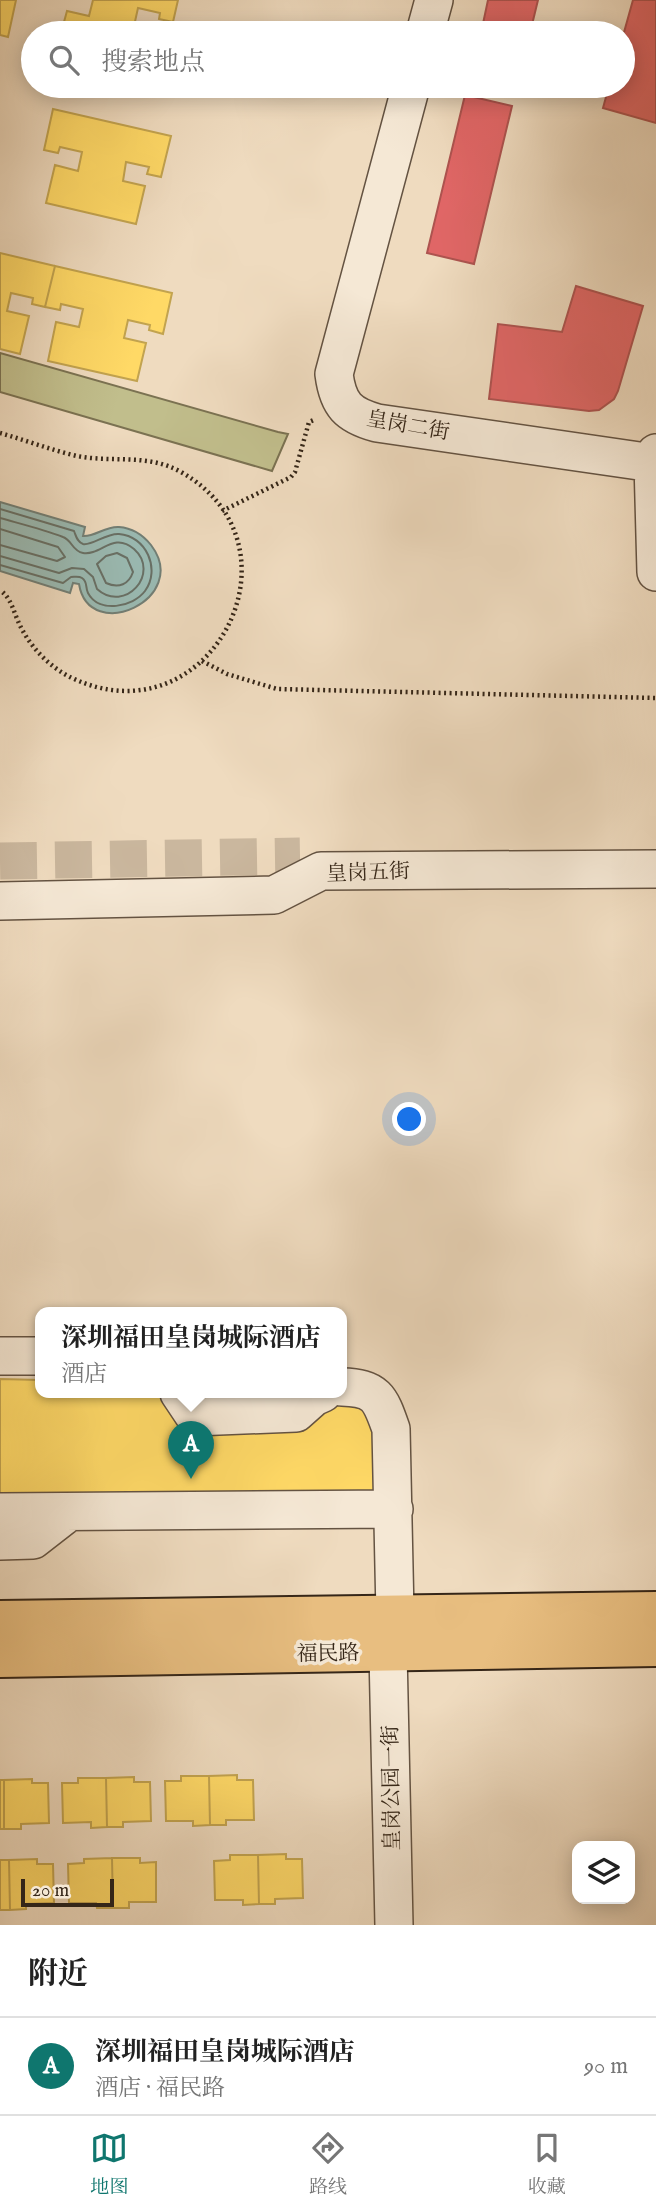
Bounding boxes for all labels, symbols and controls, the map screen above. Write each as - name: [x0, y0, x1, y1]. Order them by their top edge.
- search box: [21, 21, 635, 98]
- icon: search: [45, 41, 83, 79]
- text: 搜索地点: [101, 46, 205, 79]
- street label: 皇岗二街: [364, 406, 451, 447]
- street label: 皇岗五街: [326, 859, 410, 888]
- your location: [392, 1102, 426, 1136]
- popup: [35, 1307, 347, 1398]
- text: 深圳福田皇岗城际酒店: [61, 1322, 321, 1355]
- text: 酒店: [61, 1360, 107, 1389]
- pin: A: [168, 1421, 214, 1479]
- street label: 福民路: [296, 1640, 360, 1669]
- street label: 皇岗公园一街: [378, 1725, 407, 1851]
- map controls: [572, 1841, 635, 1904]
- button: layers: [572, 1841, 635, 1904]
- scale bar: [21, 1876, 114, 1908]
- text: 20 m: [32, 1879, 69, 1903]
- text: 附近: [28, 1956, 88, 1994]
- text: 深圳福田皇岗城际酒店: [95, 2036, 355, 2069]
- text: A: [43, 2052, 59, 2081]
- text: 90 m: [584, 2052, 628, 2081]
- text: 酒店 · 福民路: [95, 2074, 225, 2103]
- tab: 地图: [90, 2129, 128, 2200]
- tab: 路线: [309, 2129, 347, 2200]
- tab: 收藏: [528, 2129, 566, 2200]

